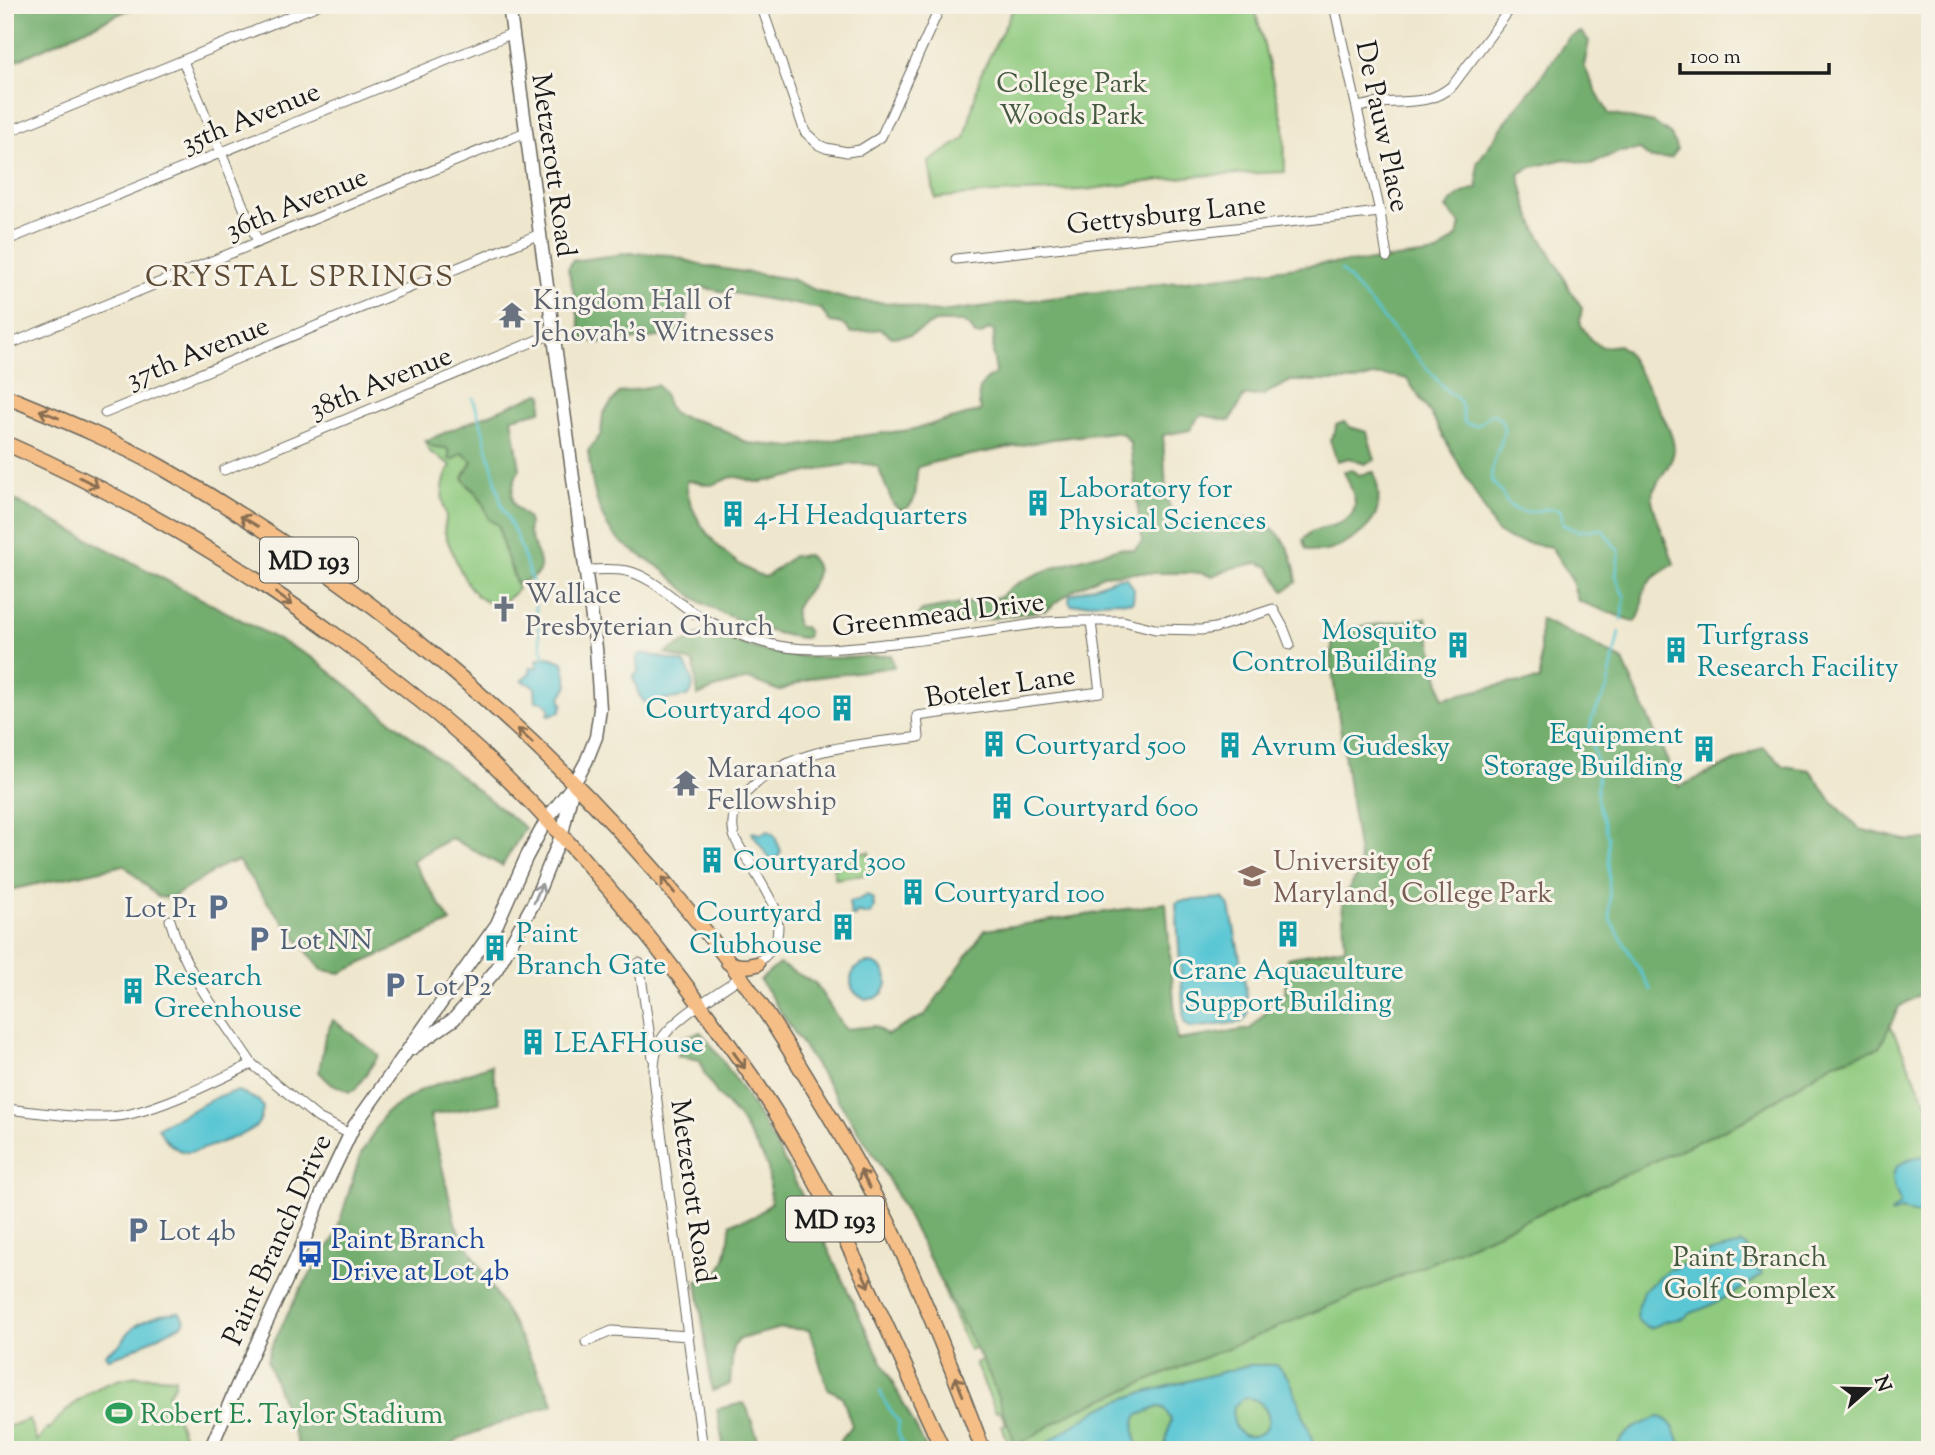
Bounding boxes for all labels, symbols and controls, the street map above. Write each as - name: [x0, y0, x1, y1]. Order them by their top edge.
- scale bar: [1680, 32, 1828, 76]
- street label: De Pauw Place: [1343, 37, 1419, 216]
- text: 100 m: [1690, 43, 1741, 73]
- park label: College Park Woods Park: [996, 65, 1148, 137]
- street label: Metzerott Road: [519, 71, 585, 260]
- street label: 35th Avenue: [176, 73, 326, 165]
- street label: 36th Avenue: [220, 158, 374, 251]
- street label: Gettysburg Lane: [1065, 186, 1268, 246]
- district label: CRYSTAL SPRINGS: [145, 257, 455, 300]
- place label: Kingdom Hall of Jehovah’s Witnesses: [531, 282, 774, 354]
- temple icon: Kingdom Hall of Jehovah’s Witnesses: [497, 300, 527, 330]
- street label: 37th Avenue: [121, 307, 276, 401]
- street label: 38th Avenue: [304, 337, 459, 431]
- one-way arrow: [39, 407, 60, 420]
- place label: Laboratory for Physical Sciences: [1059, 470, 1266, 542]
- one-way arrow: [78, 476, 99, 490]
- building icon: Laboratory for Physical Sciences: [1023, 488, 1053, 518]
- place label: 4-H Headquarters: [754, 497, 967, 537]
- building icon: 4-H Headquarters: [718, 499, 748, 529]
- one-way arrow: [240, 514, 260, 528]
- road number: MD 193: [260, 538, 358, 582]
- place label: Wallace Presbyterian Church: [525, 576, 774, 648]
- street label: Greenmead Drive: [830, 583, 1047, 649]
- one-way arrow: [275, 591, 294, 606]
- church icon: Wallace Presbyterian Church: [489, 594, 519, 624]
- place label: Mosquito Control Building: [1232, 612, 1437, 684]
- place label: Turfgrass Research Facility: [1697, 617, 1899, 689]
- building icon: Mosquito Control Building: [1443, 630, 1473, 660]
- building icon: Turfgrass Research Facility: [1661, 635, 1691, 665]
- street label: Boteler Lane: [923, 656, 1078, 720]
- place label: Courtyard 400: [645, 691, 821, 731]
- building icon: Courtyard 400: [827, 693, 857, 723]
- place label: Equipment Storage Building: [1483, 716, 1683, 788]
- place label: Courtyard 500: [1015, 727, 1186, 767]
- one-way arrow: [516, 728, 534, 744]
- place label: Avrum Gudesky: [1251, 728, 1450, 768]
- building icon: Courtyard 500: [979, 729, 1009, 759]
- building icon: Avrum Gudesky: [1215, 730, 1245, 760]
- building icon: Equipment Storage Building: [1689, 734, 1719, 764]
- place label: Maranatha Fellowship: [707, 750, 837, 822]
- temple icon: Maranatha Fellowship: [671, 768, 701, 798]
- place label: Courtyard 600: [1023, 789, 1199, 829]
- building icon: Courtyard 600: [987, 791, 1017, 821]
- place label: Courtyard 300: [733, 843, 906, 883]
- place label: University of Maryland, College Park: [1273, 843, 1553, 915]
- building icon: Courtyard 300: [697, 845, 727, 875]
- school or university icon: University of Maryland, College Park: [1237, 861, 1267, 891]
- place label: Courtyard 100: [934, 875, 1105, 915]
- one-way arrow: [660, 876, 675, 894]
- building icon: Courtyard 100: [898, 877, 928, 907]
- one-way arrow: [532, 883, 545, 905]
- place label: Lot P1: [124, 890, 197, 930]
- parking icon: Lot P1: [203, 892, 233, 922]
- place label: Courtyard Clubhouse: [689, 894, 822, 966]
- building icon: Courtyard Clubhouse: [828, 912, 858, 942]
- place label: Paint Branch Gate: [516, 915, 666, 987]
- building icon: Crane Aquaculture Support Building: [1273, 919, 1303, 949]
- place label: Lot NN: [280, 922, 372, 962]
- parking icon: Lot NN: [244, 924, 274, 954]
- building icon: Paint Branch Gate: [480, 933, 510, 963]
- place label: Crane Aquaculture Support Building: [1172, 952, 1404, 1024]
- place label: Research Greenhouse: [154, 958, 302, 1030]
- place label: Lot P2: [416, 968, 492, 1008]
- parking icon: Lot P2: [380, 970, 410, 1000]
- building icon: Research Greenhouse: [118, 976, 148, 1006]
- place label: LEAFHouse: [554, 1025, 704, 1065]
- building icon: LEAFHouse: [518, 1027, 548, 1057]
- one-way arrow: [732, 1050, 746, 1069]
- street label: Metzerott Road: [658, 1097, 724, 1286]
- street label: Paint Branch Drive: [214, 1128, 343, 1352]
- one-way arrow: [858, 1169, 872, 1189]
- road number: MD 193: [786, 1196, 884, 1242]
- place label: Lot 4b: [159, 1213, 236, 1253]
- parking icon: Lot 4b: [123, 1215, 153, 1245]
- place label: Paint Branch Drive at Lot 4b: [331, 1221, 509, 1293]
- bus stop icon: Paint Branch Drive at Lot 4b: [295, 1239, 325, 1269]
- park label: Paint Branch Golf Complex: [1664, 1239, 1836, 1311]
- one-way arrow: [859, 1267, 872, 1288]
- north arrow: [1834, 1354, 1904, 1424]
- text: N: [1866, 1372, 1897, 1396]
- one-way arrow: [951, 1376, 964, 1397]
- place label: Robert E. Taylor Stadium: [140, 1396, 443, 1436]
- sports icon: Robert E. Taylor Stadium: [104, 1398, 134, 1428]

